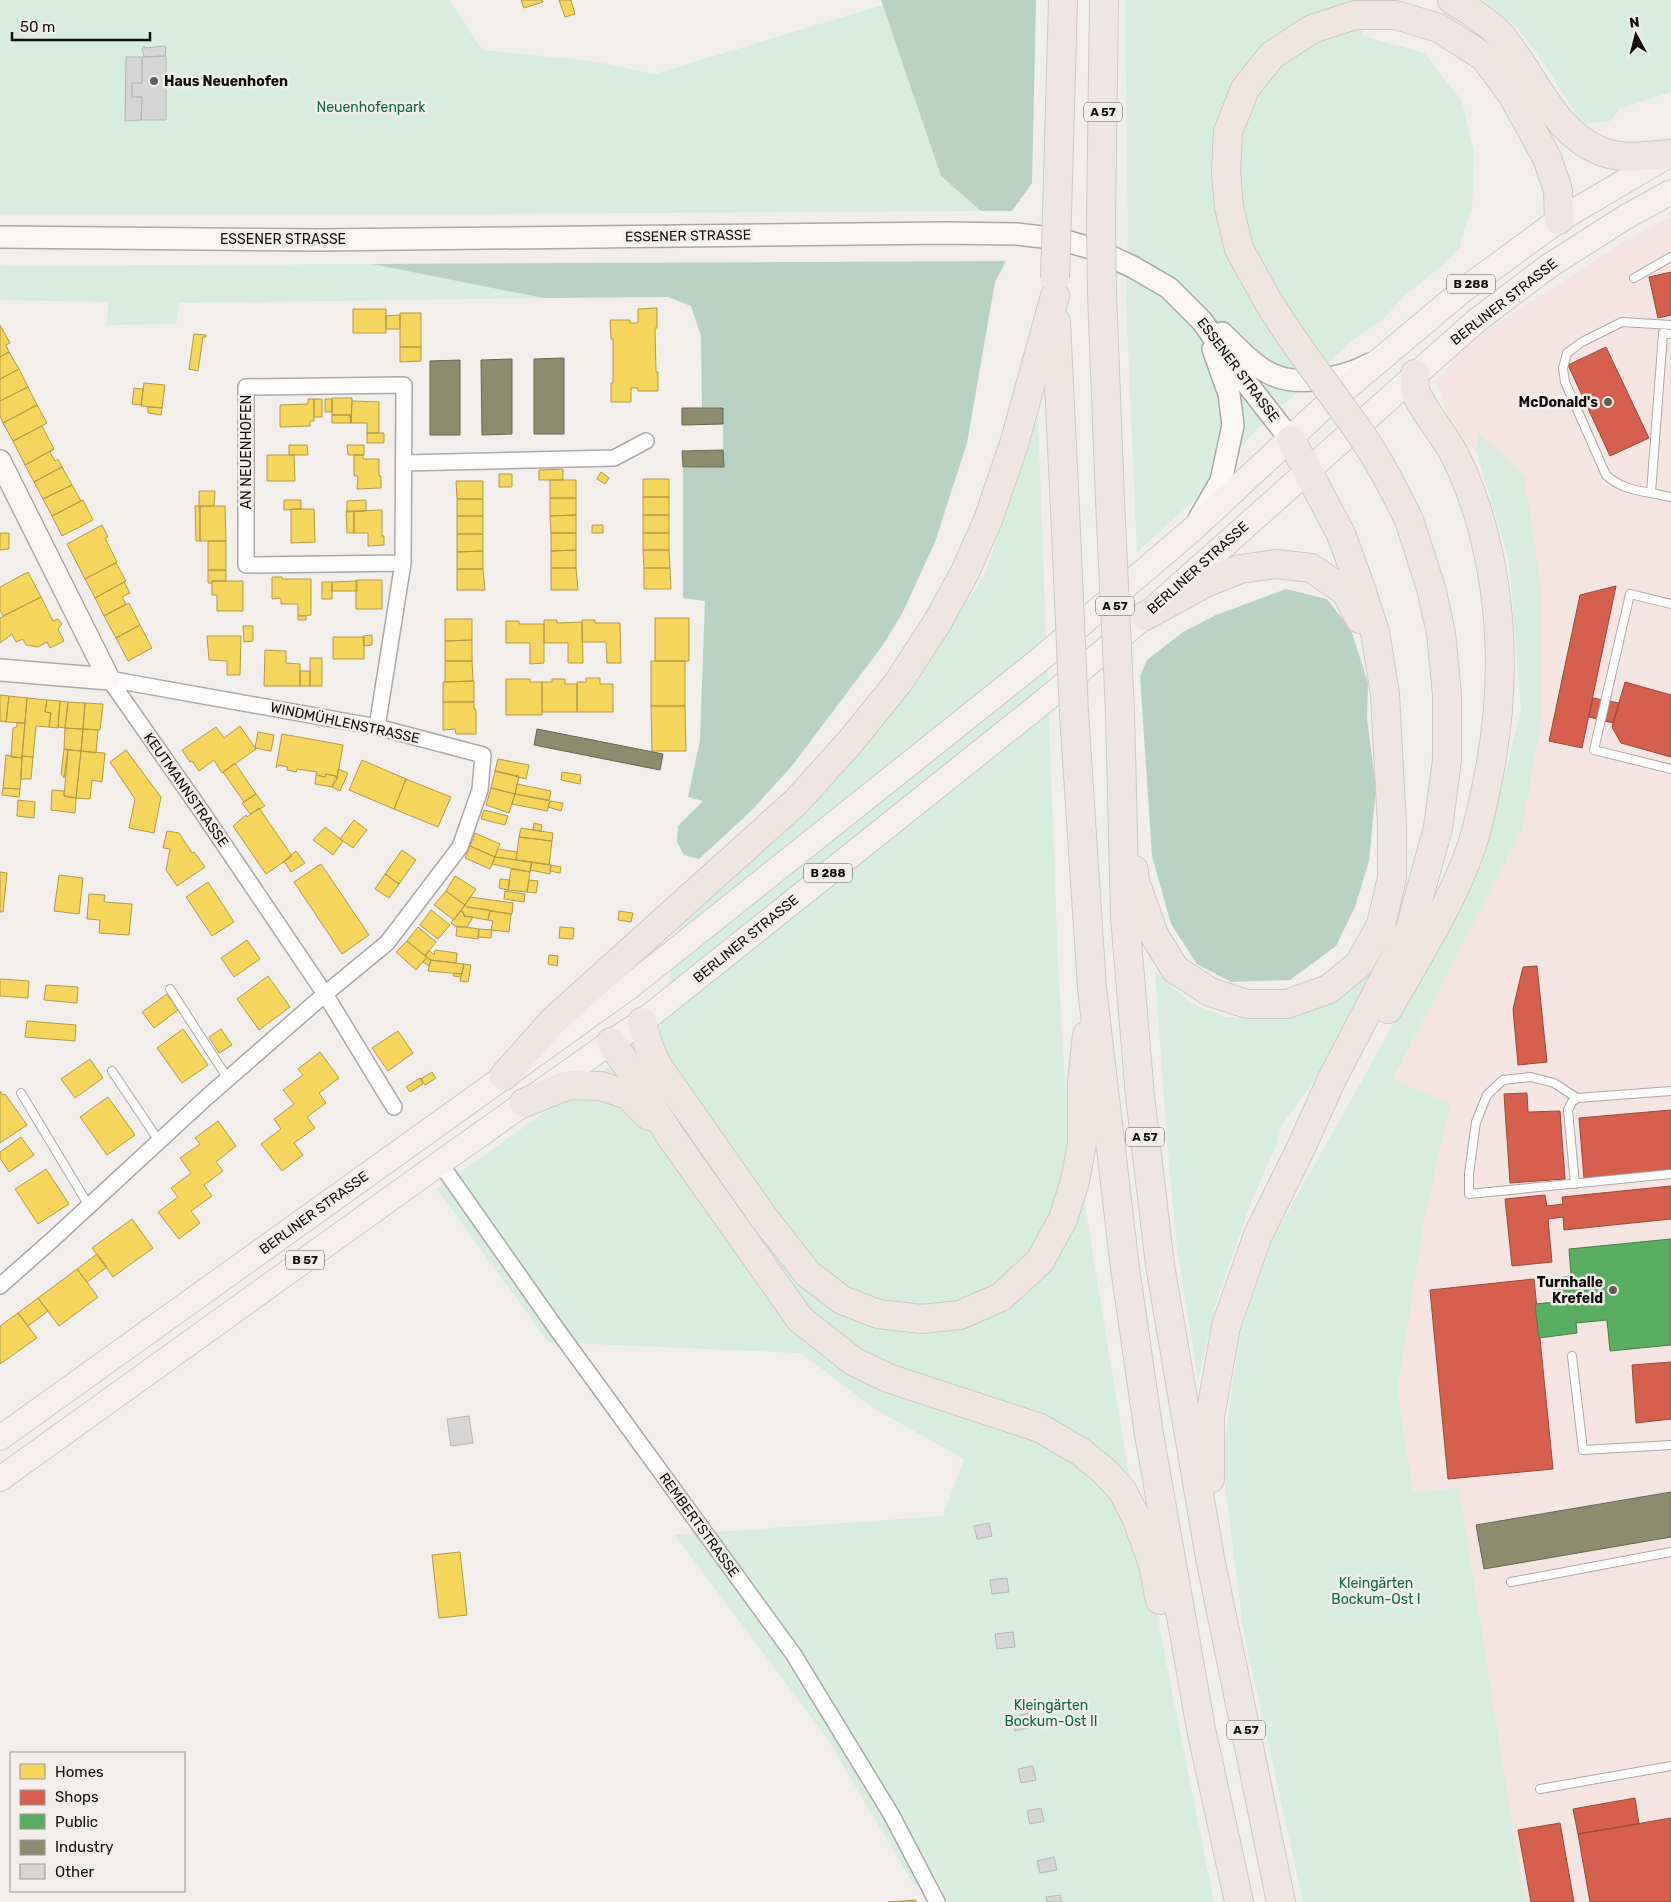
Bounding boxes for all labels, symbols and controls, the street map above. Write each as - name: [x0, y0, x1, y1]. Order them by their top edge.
- scale bar: [12, 10, 150, 42]
- north arrow: [1611, 10, 1661, 60]
- text: N: [1628, 14, 1641, 32]
- text: 50 m: [20, 18, 55, 36]
- place label: Haus Neuenhofen: [164, 73, 288, 90]
- marker: Haus Neuenhofen: [148, 75, 160, 87]
- park label: Neuenhofenpark: [317, 99, 426, 116]
- road number: A 57: [1084, 102, 1122, 121]
- street label: ESSENER STRASSE: [625, 226, 751, 246]
- street label: ESSENER STRASSE: [220, 231, 346, 248]
- street label: BERLINER STRASSE: [1447, 255, 1561, 349]
- road number: B 288: [1447, 274, 1495, 294]
- street label: ESSENER STRASSE: [1193, 314, 1283, 426]
- place label: McDonald's: [1519, 394, 1598, 411]
- street label: AN NEUENHOFEN: [238, 395, 255, 509]
- marker: McDonald's: [1602, 396, 1614, 408]
- street label: BERLINER STRASSE: [1144, 518, 1252, 618]
- road number: A 57: [1096, 596, 1134, 616]
- street label: WINDMÜHLENSTRASSE: [269, 699, 421, 747]
- street label: KEUTMANNSTRASSE: [140, 730, 232, 850]
- road number: B 288: [804, 864, 852, 882]
- street label: BERLINER STRASSE: [690, 891, 802, 987]
- road number: A 57: [1126, 1128, 1164, 1146]
- street label: BERLINER STRASSE: [256, 1168, 372, 1258]
- road number: B 57: [286, 1250, 324, 1270]
- place label: Turnhalle Krefeld: [1537, 1274, 1603, 1307]
- marker: Turnhalle Krefeld: [1607, 1284, 1619, 1296]
- street label: REMBERTSTRASSE: [655, 1470, 743, 1580]
- park label: Kleingärten Bockum-Ost I: [1331, 1575, 1421, 1608]
- park label: Kleingärten Bockum-Ost II: [1004, 1697, 1098, 1730]
- road number: A 57: [1227, 1720, 1265, 1740]
- legend: [10, 1752, 185, 1892]
- text: Homes: [55, 1763, 104, 1781]
- text: Shops: [55, 1788, 99, 1806]
- text: Public: [55, 1813, 98, 1831]
- text: Industry: [55, 1838, 114, 1856]
- text: Other: [55, 1863, 95, 1881]

